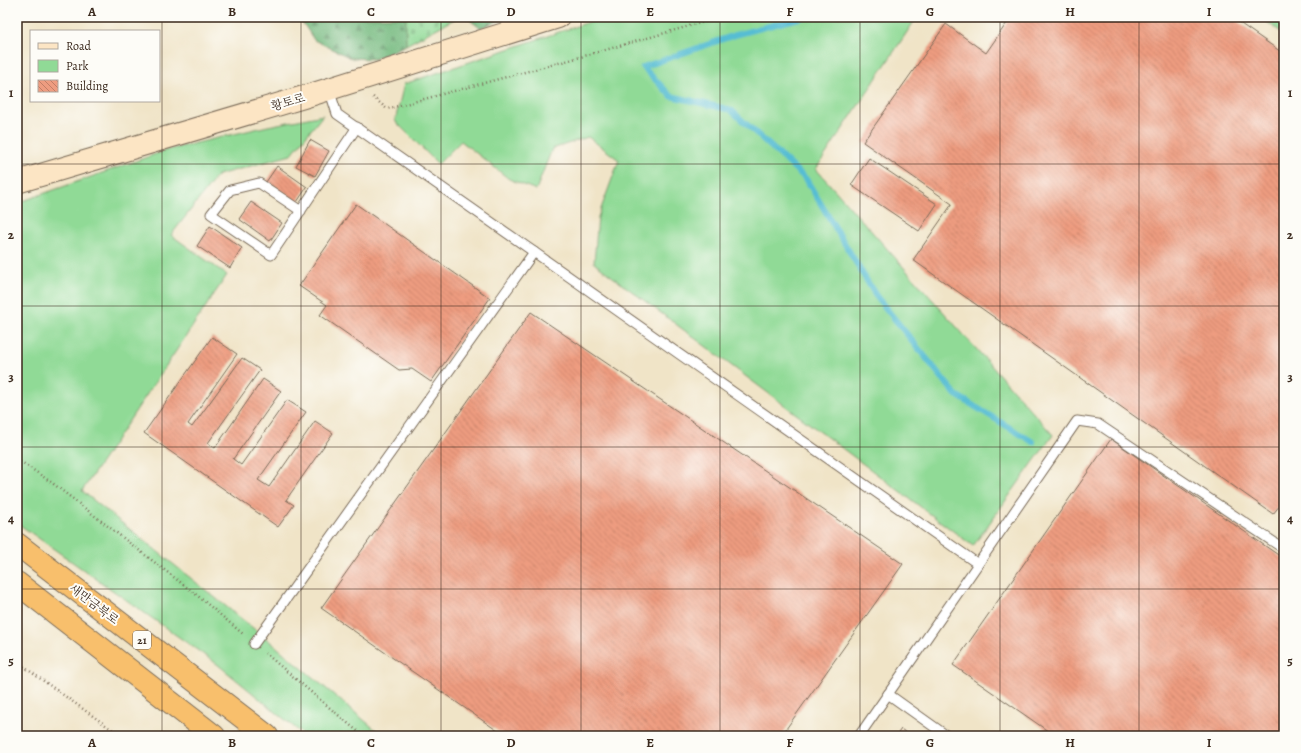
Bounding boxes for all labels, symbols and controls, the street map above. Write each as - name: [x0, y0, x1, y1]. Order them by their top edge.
- text: A: [87, 3, 97, 20]
- text: B: [228, 3, 236, 20]
- text: C: [367, 3, 375, 20]
- text: D: [506, 3, 516, 20]
- text: E: [646, 3, 654, 20]
- text: F: [787, 3, 794, 20]
- text: G: [926, 3, 934, 20]
- text: H: [1065, 3, 1075, 20]
- text: I: [1207, 3, 1212, 20]
- legend: [30, 30, 160, 102]
- text: Road: [66, 38, 92, 54]
- text: Park: [66, 58, 89, 74]
- text: Building: [66, 78, 108, 94]
- text: 1: [9, 84, 14, 101]
- text: 1: [1288, 84, 1293, 101]
- street label: 황토로: [269, 89, 307, 114]
- text: 2: [8, 226, 15, 243]
- text: 2: [1287, 226, 1294, 243]
- text: 3: [8, 368, 14, 385]
- text: 3: [1287, 368, 1293, 385]
- text: 4: [8, 510, 14, 527]
- text: 4: [1287, 510, 1293, 527]
- street label: 새만금북로: [66, 580, 122, 628]
- road number: 21: [133, 631, 151, 649]
- text: 5: [8, 652, 14, 669]
- text: 5: [1287, 652, 1293, 669]
- text: A: [87, 734, 97, 751]
- text: B: [228, 734, 236, 751]
- text: C: [367, 734, 375, 751]
- text: D: [506, 734, 516, 751]
- text: E: [646, 734, 654, 751]
- text: F: [787, 734, 794, 751]
- text: G: [926, 734, 934, 751]
- text: H: [1065, 734, 1075, 751]
- text: I: [1207, 734, 1212, 751]

